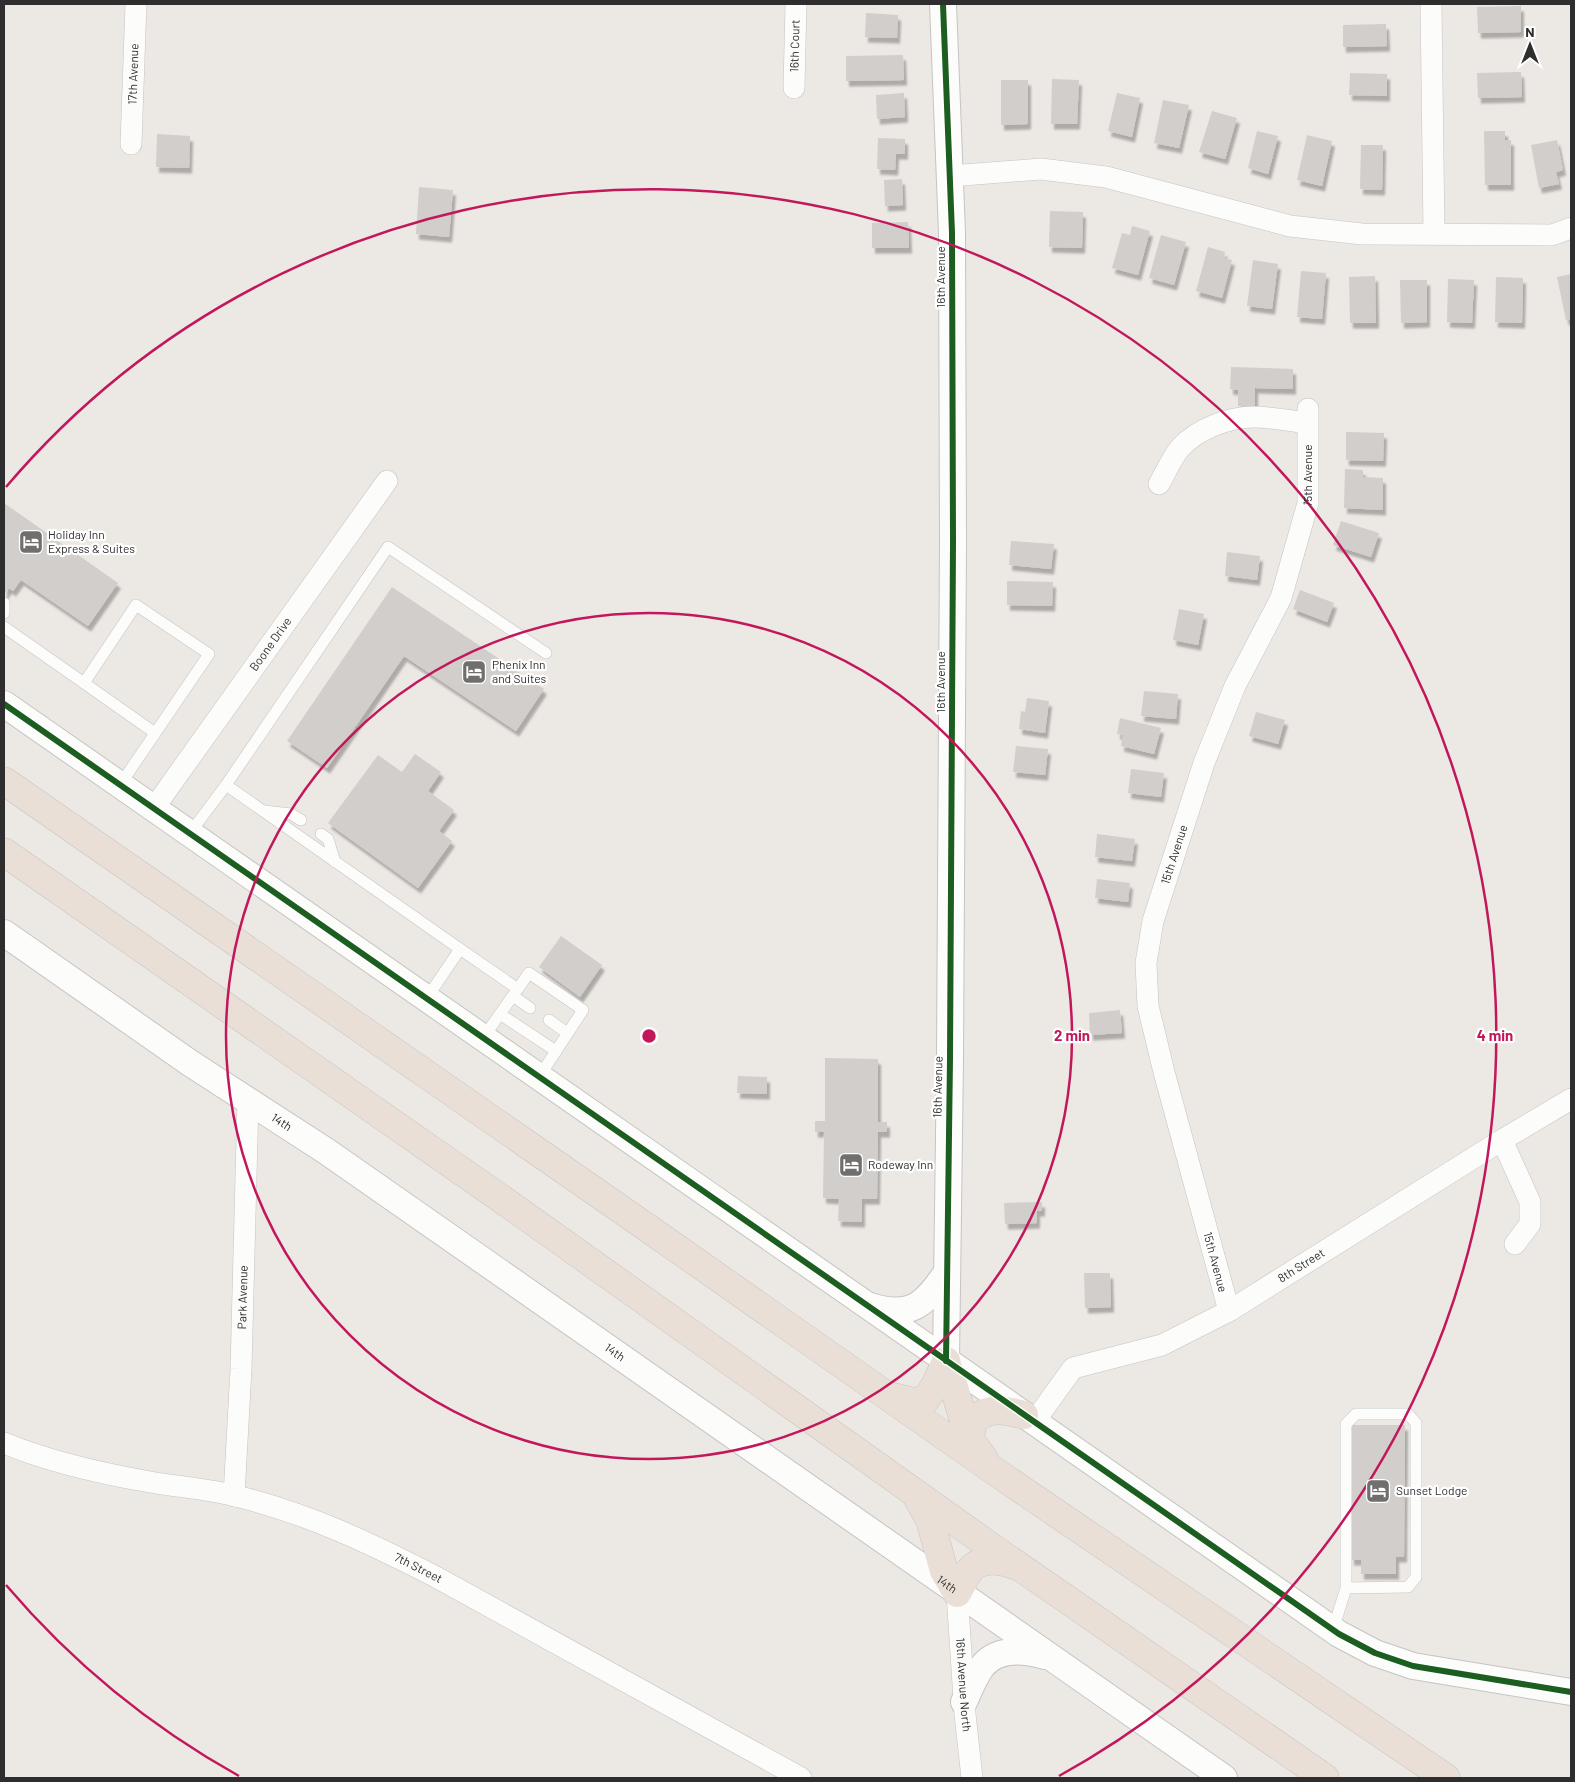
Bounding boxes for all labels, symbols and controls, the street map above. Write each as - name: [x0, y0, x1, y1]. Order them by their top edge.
- street label: 16th Court: [786, 19, 802, 73]
- north arrow: [1505, 20, 1555, 70]
- text: N: [1525, 23, 1535, 40]
- street label: 17th Avenue: [124, 43, 141, 105]
- street label: 16th Avenue: [933, 246, 947, 308]
- street label: 15th Avenue: [1299, 444, 1314, 508]
- place label: Holiday Inn Express & Suites: [48, 527, 135, 555]
- hotel icon: Holiday Inn Express & Suites: [18, 529, 44, 555]
- street label: Boone Drive: [246, 614, 294, 673]
- street label: 16th Avenue: [933, 651, 947, 713]
- place label: Phenix Inn and Suites: [492, 657, 546, 685]
- hotel icon: Phenix Inn and Suites: [461, 659, 487, 685]
- street label: 15th Avenue: [1157, 823, 1190, 886]
- text: 2 min: [1054, 1026, 1090, 1044]
- text: 4 min: [1477, 1026, 1513, 1044]
- centre of rings: [640, 1027, 658, 1045]
- street label: 16th Avenue: [929, 1056, 945, 1118]
- street label: 14th: [269, 1110, 295, 1133]
- hotel icon: Rodeway Inn: [838, 1152, 864, 1178]
- place label: Rodeway Inn: [868, 1157, 933, 1171]
- street label: 15th Avenue: [1201, 1230, 1231, 1293]
- street label: 8th Street: [1275, 1245, 1327, 1285]
- street label: Park Avenue: [234, 1265, 250, 1329]
- street label: 14th: [602, 1340, 628, 1364]
- hotel icon: Sunset Lodge: [1365, 1478, 1391, 1504]
- place label: Sunset Lodge: [1396, 1483, 1468, 1497]
- street label: 7th Street: [392, 1549, 445, 1585]
- street label: 14th: [934, 1572, 960, 1596]
- street label: 16th Avenue North: [954, 1637, 975, 1732]

